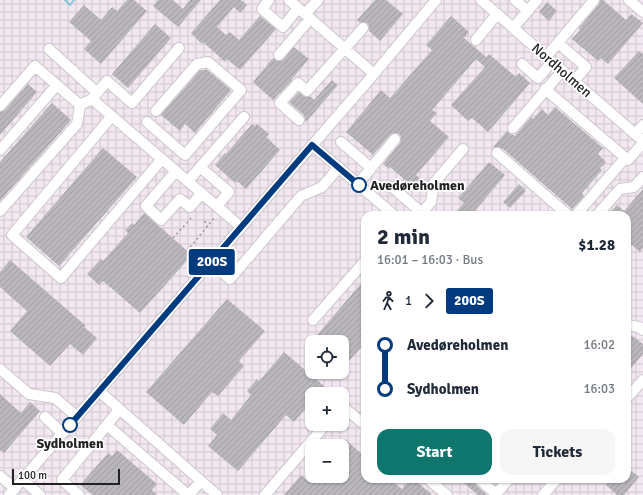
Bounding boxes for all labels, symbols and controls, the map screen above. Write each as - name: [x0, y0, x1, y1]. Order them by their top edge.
- street label: Nordholmen: [528, 40, 595, 101]
- marker: Avedøreholmen: [351, 177, 367, 193]
- place label: Avedøreholmen: [370, 177, 465, 194]
- text: 2 min: [377, 223, 430, 250]
- text: $1.28: [578, 236, 615, 254]
- line badge: 200S: [184, 249, 240, 275]
- text: 16:01 – 16:03 · Bus: [377, 252, 483, 268]
- text: 200S: [197, 253, 227, 270]
- icon: walk: [377, 290, 399, 312]
- icon: forward: [418, 290, 440, 312]
- text: 200S: [454, 292, 485, 309]
- text: 1: [405, 293, 412, 309]
- map controls: [305, 335, 349, 483]
- button: locate: [305, 335, 349, 379]
- text: Avedøreholmen: [407, 336, 508, 354]
- text: 16:02: [583, 337, 615, 353]
- text: Sydholmen: [407, 380, 479, 398]
- text: 16:03: [583, 381, 615, 397]
- button: +: [305, 387, 349, 431]
- marker: Sydholmen: [62, 417, 78, 433]
- button: Start: [377, 429, 492, 475]
- button: Tickets: [500, 429, 615, 475]
- place label: Sydholmen: [36, 435, 104, 452]
- button: −: [305, 439, 349, 483]
- scale bar: [12, 467, 120, 486]
- text: 100 m: [18, 469, 47, 482]

